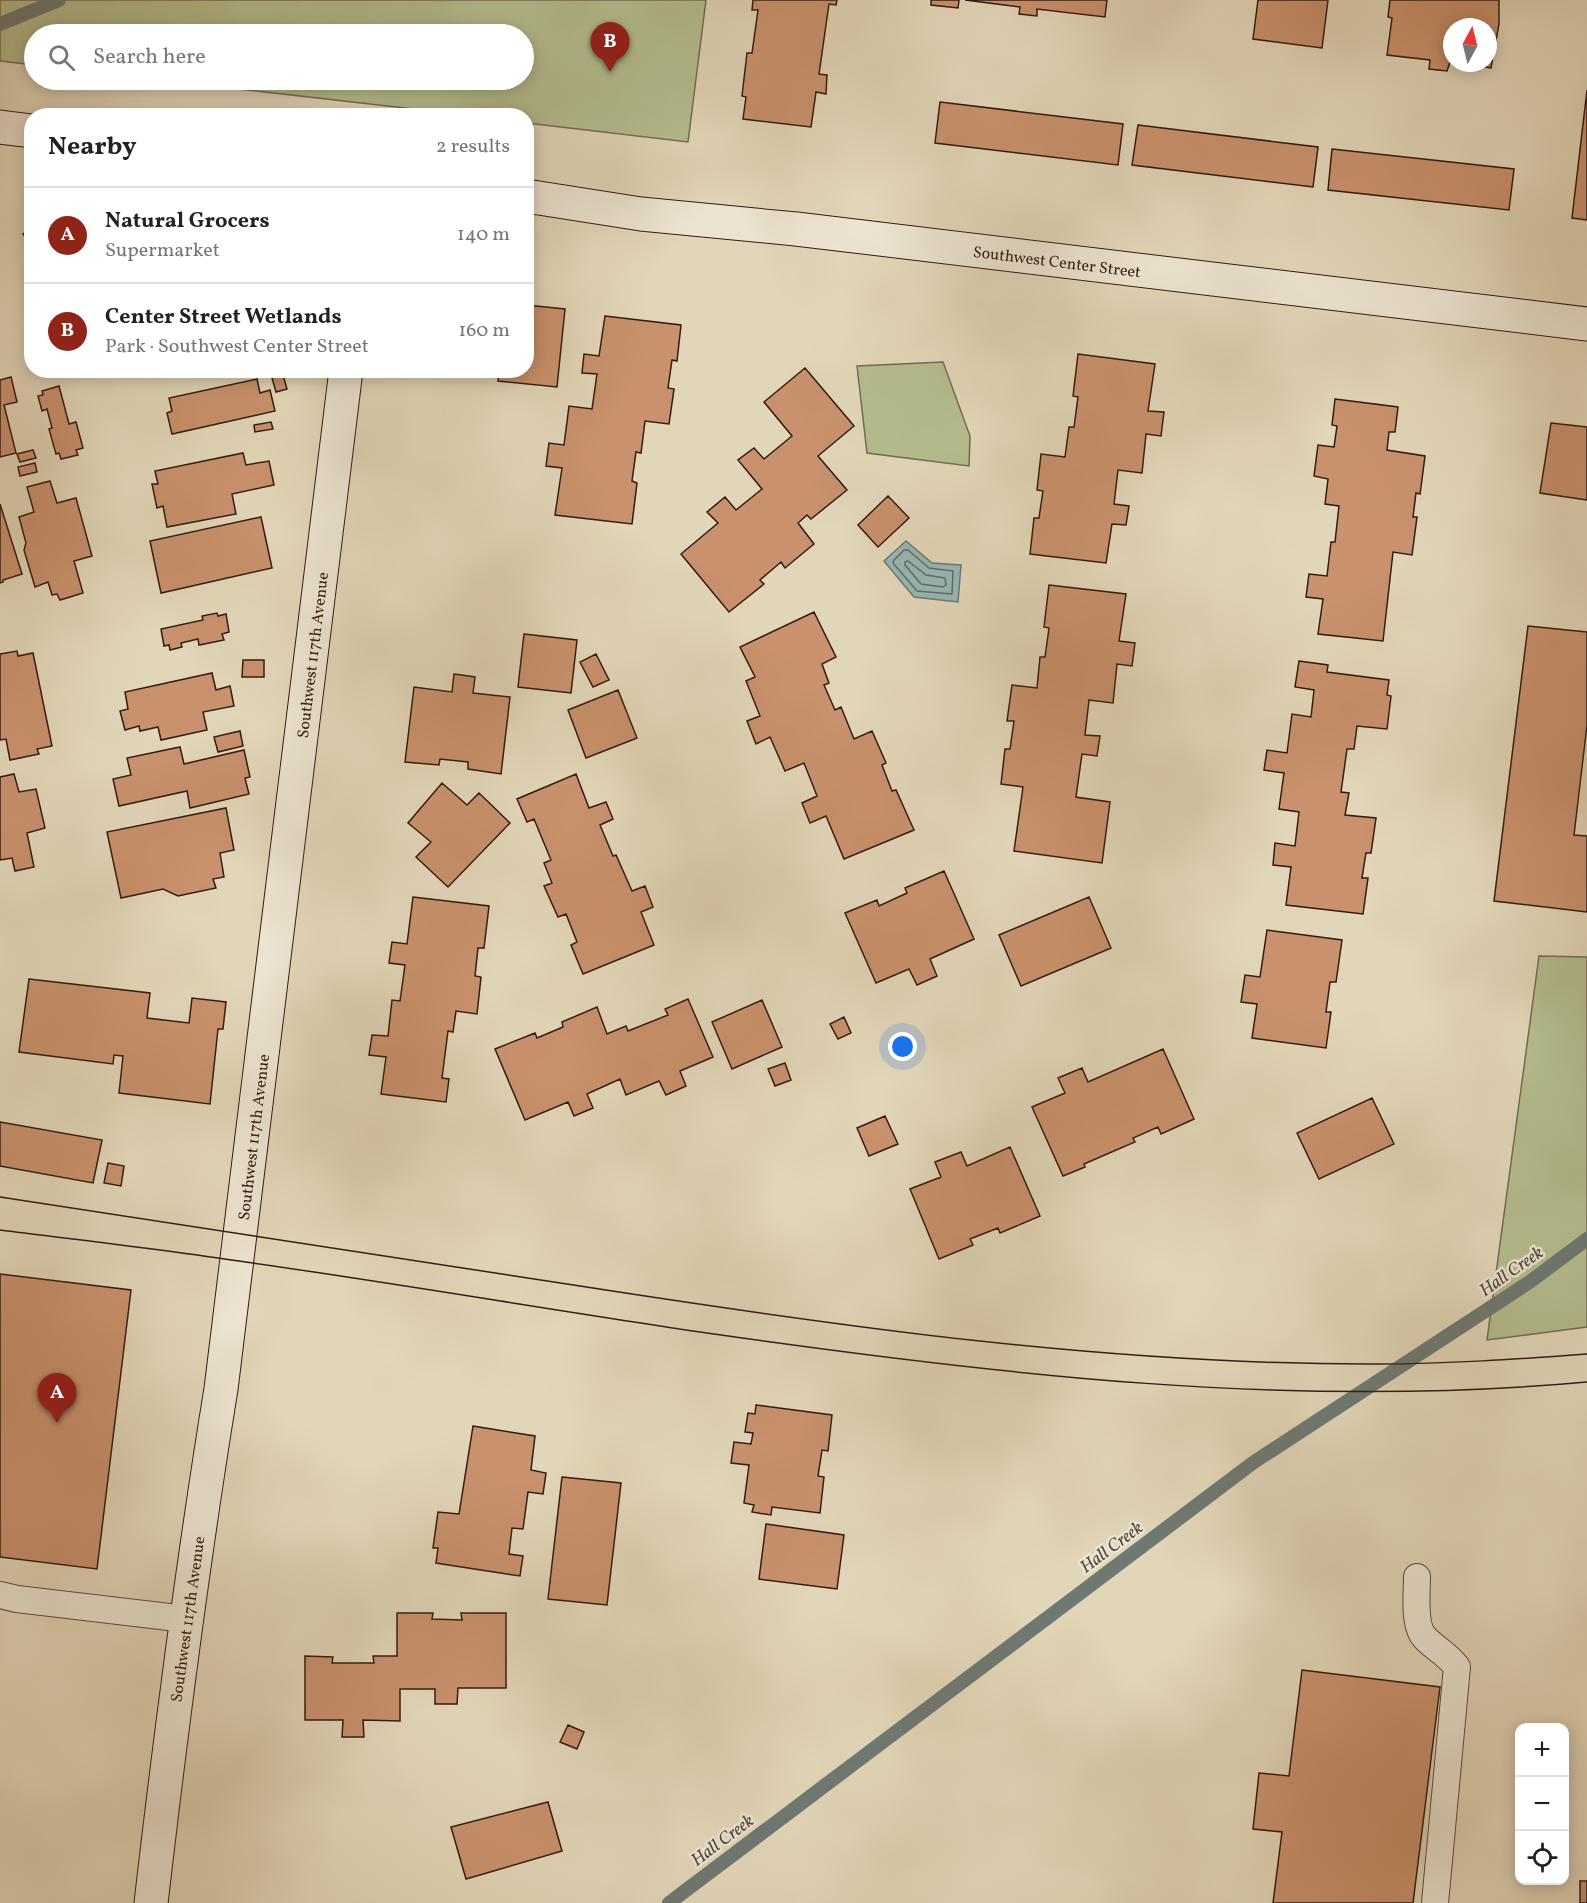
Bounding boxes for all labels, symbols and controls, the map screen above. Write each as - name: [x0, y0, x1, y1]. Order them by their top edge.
- north arrow: [1443, 18, 1497, 72]
- pin: B: [590, 22, 630, 72]
- search box: [24, 24, 534, 90]
- icon: search: [45, 41, 78, 74]
- text: Search here: [93, 42, 206, 73]
- text: Nearby: [48, 129, 137, 165]
- text: 2 results: [436, 133, 510, 161]
- text: Natural Grocers: [105, 206, 270, 237]
- text: A: [60, 221, 75, 249]
- text: 140 m: [457, 221, 510, 249]
- text: Supermarket: [105, 237, 220, 265]
- street label: Southwest Center Street: [972, 242, 1142, 284]
- text: Center Street Wetlands: [105, 302, 342, 333]
- text: B: [61, 317, 74, 345]
- text: 160 m: [458, 317, 510, 345]
- text: Park · Southwest Center Street: [105, 333, 369, 361]
- street label: Southwest 117th Avenue: [293, 571, 335, 740]
- your location: [888, 1032, 917, 1061]
- street label: Southwest 117th Avenue: [234, 1053, 276, 1222]
- water label: Hall Creek: [1475, 1241, 1549, 1303]
- pin: A: [38, 1374, 76, 1423]
- water label: Hall Creek: [1075, 1516, 1149, 1580]
- street label: Southwest 117th Avenue: [166, 1535, 212, 1704]
- map controls: [1515, 1723, 1569, 1885]
- button: +: [1515, 1723, 1569, 1777]
- button: −: [1515, 1777, 1569, 1831]
- water label: Hall Creek: [686, 1809, 760, 1873]
- button: locate: [1515, 1831, 1569, 1885]

